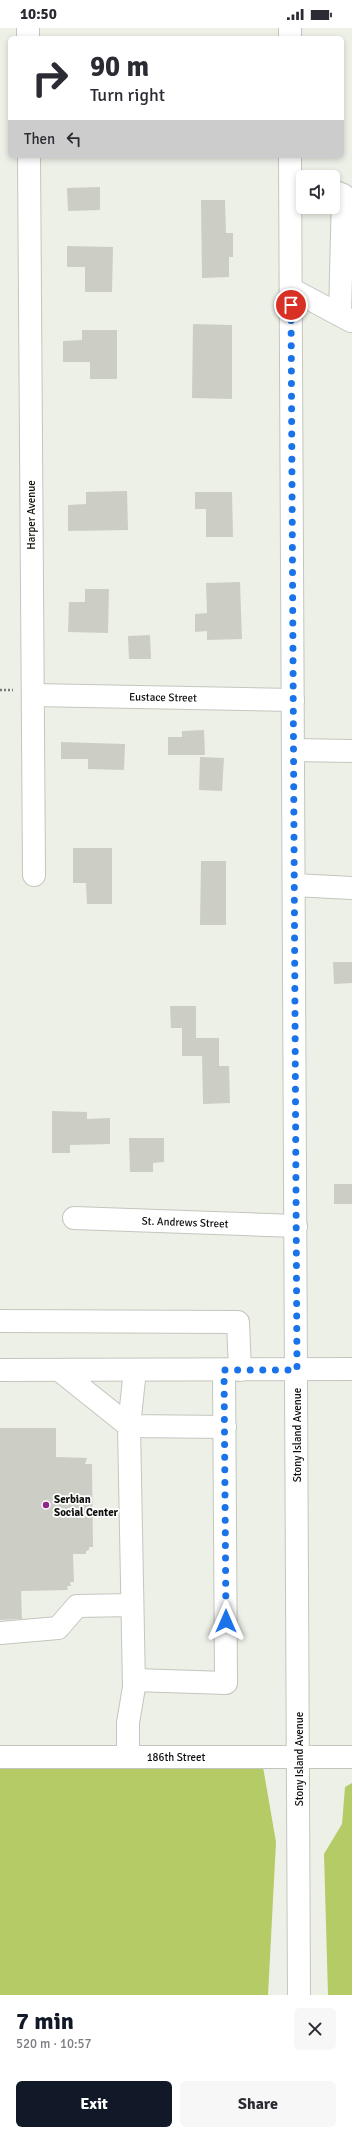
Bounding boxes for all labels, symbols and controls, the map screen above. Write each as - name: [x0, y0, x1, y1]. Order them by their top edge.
- text: 10:50: [20, 5, 57, 23]
- text: 90 m: [90, 50, 149, 84]
- icon: right: [24, 52, 76, 104]
- text: Turn right: [90, 84, 165, 106]
- icon: left: [63, 128, 85, 150]
- text: Then: [24, 130, 55, 148]
- map controls: [296, 170, 340, 214]
- button: sound: [296, 170, 340, 214]
- pin: [274, 288, 308, 322]
- icon: arrive: [280, 294, 302, 316]
- street label: Harper Avenue: [25, 480, 38, 550]
- street label: Eustace Street: [129, 690, 197, 705]
- street label: St. Andrews Street: [141, 1214, 229, 1231]
- street label: Stony Island Avenue: [291, 1388, 304, 1482]
- place label: Serbian Social Center: [54, 1493, 119, 1519]
- marker: Serbian Social Center: [41, 1500, 51, 1510]
- position arrow: [205, 1600, 247, 1642]
- street label: Stony Island Avenue: [293, 1712, 306, 1806]
- street label: 186th Street: [147, 1751, 206, 1764]
- text: 7 min: [16, 2006, 74, 2036]
- button: close: [294, 2008, 336, 2050]
- text: 520 m · 10:57: [16, 2036, 92, 2052]
- button: Exit: [16, 2081, 172, 2127]
- button: Share: [180, 2081, 336, 2127]

